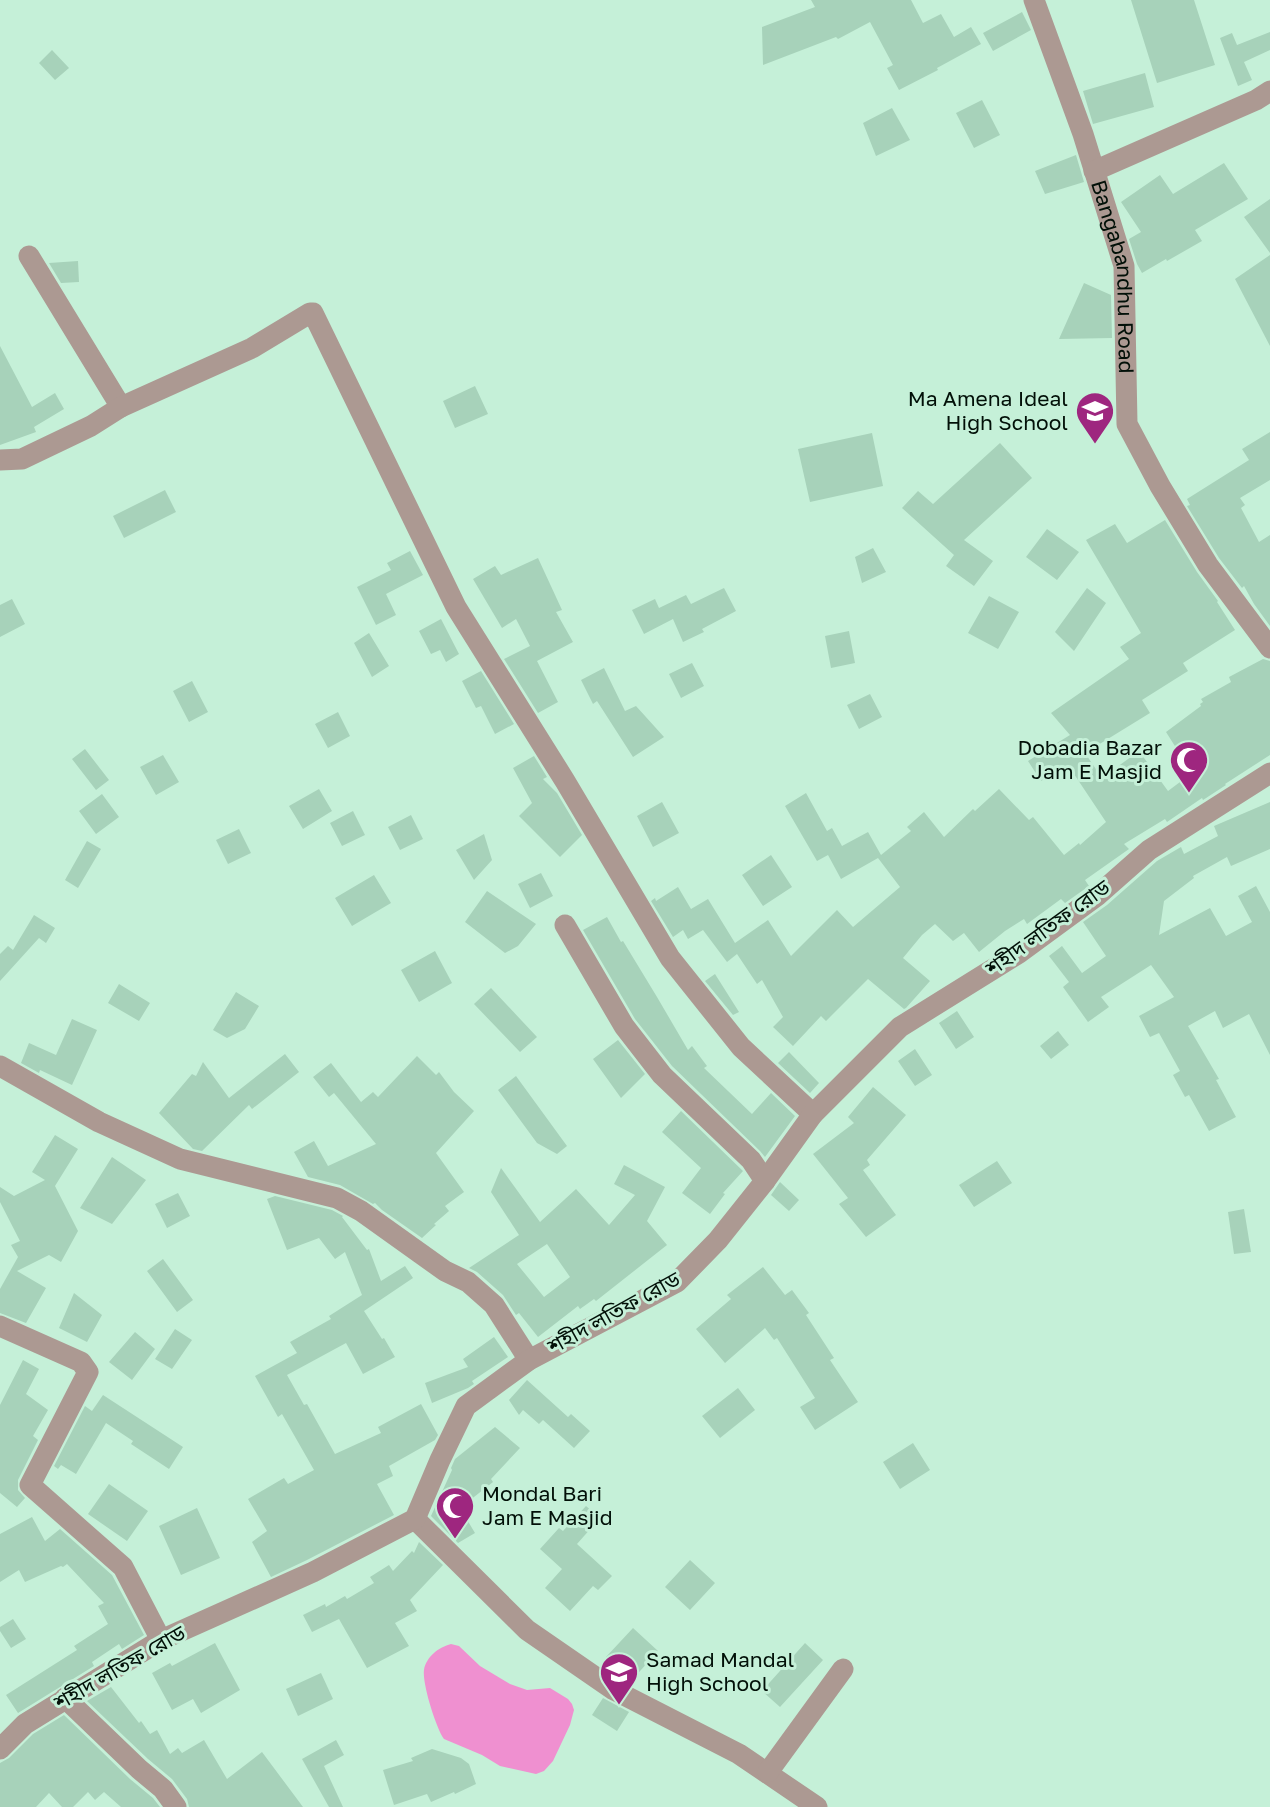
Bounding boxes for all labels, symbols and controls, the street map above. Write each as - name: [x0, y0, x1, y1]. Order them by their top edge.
- street label: Bangabandhu Road: [1086, 177, 1140, 374]
- place label: Ma Amena Ideal High School: [908, 385, 1068, 435]
- school or university icon: Ma Amena Ideal High School: [1074, 390, 1116, 445]
- place label: Dobadia Bazar Jam E Masjid: [1018, 734, 1162, 784]
- mosque icon: Dobadia Bazar Jam E Masjid: [1168, 739, 1210, 794]
- street label: শহীদ লতিফ রোড: [979, 873, 1115, 982]
- street label: শহীদ লতিফ রোড: [542, 1265, 685, 1360]
- place label: Mondal Bari Jam E Masjid: [482, 1480, 613, 1530]
- mosque icon: Mondal Bari Jam E Masjid: [434, 1485, 476, 1540]
- street label: শহীদ লতিফ রোড: [48, 1619, 191, 1716]
- place label: Samad Mandal High School: [646, 1646, 794, 1696]
- school or university icon: Samad Mandal High School: [598, 1651, 640, 1706]

